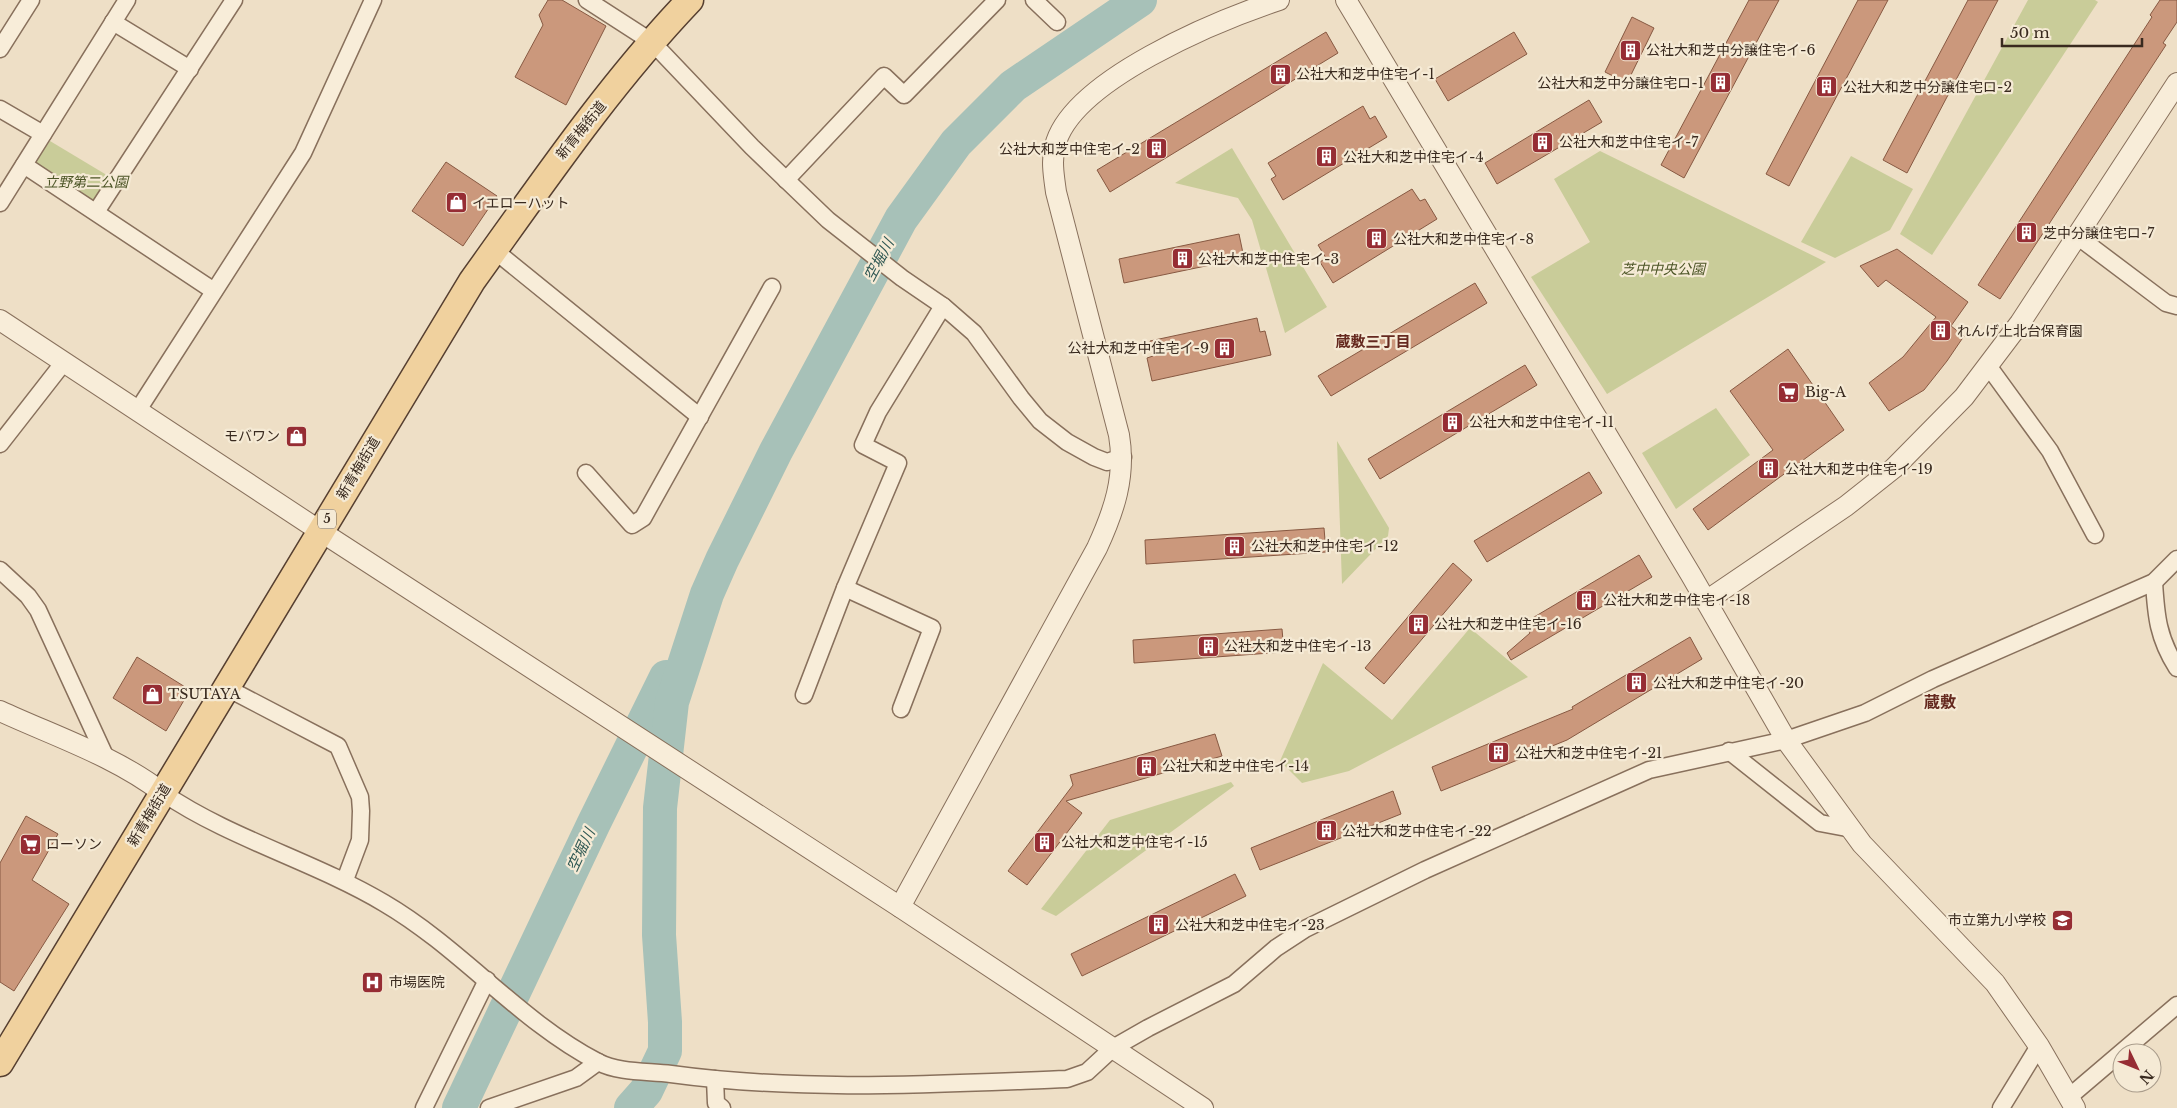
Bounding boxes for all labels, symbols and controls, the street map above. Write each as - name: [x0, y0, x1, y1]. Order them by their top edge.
- scale bar: [2002, 15, 2142, 47]
- text: 50 m: [2010, 23, 2050, 42]
- building icon: 公社大和芝中分譲住宅イ-6: [1618, 38, 1642, 62]
- place label: 公社大和芝中分譲住宅イ-6: [1646, 41, 1815, 59]
- building icon: 公社大和芝中住宅イ-1: [1268, 62, 1292, 86]
- place label: 公社大和芝中住宅イ-1: [1296, 65, 1435, 83]
- building icon: 公社大和芝中分譲住宅ロ-1: [1708, 71, 1732, 95]
- place label: 公社大和芝中分譲住宅ロ-1: [1537, 74, 1704, 92]
- building icon: 公社大和芝中分譲住宅ロ-2: [1815, 75, 1839, 99]
- place label: 公社大和芝中分譲住宅ロ-2: [1843, 78, 2012, 96]
- street label: 新青梅街道: [552, 97, 610, 163]
- building icon: 公社大和芝中住宅イ-7: [1531, 130, 1555, 154]
- place label: 公社大和芝中住宅イ-7: [1559, 133, 1699, 151]
- building icon: 公社大和芝中住宅イ-2: [1144, 137, 1168, 161]
- place label: 公社大和芝中住宅イ-2: [999, 140, 1140, 158]
- building icon: 公社大和芝中住宅イ-4: [1315, 145, 1339, 169]
- place label: 公社大和芝中住宅イ-4: [1343, 148, 1484, 166]
- park label: 立野第二公園: [44, 173, 130, 191]
- shop icon: イエローハット: [444, 191, 468, 215]
- place label: イエローハット: [472, 194, 570, 212]
- building icon: 芝中分譲住宅ロ-7: [2015, 221, 2039, 245]
- place label: 芝中分譲住宅ロ-7: [2043, 224, 2155, 242]
- building icon: 公社大和芝中住宅イ-8: [1365, 227, 1389, 251]
- place label: 公社大和芝中住宅イ-8: [1393, 230, 1534, 248]
- water label: 空堀川: [860, 234, 898, 284]
- building icon: 公社大和芝中住宅イ-3: [1170, 247, 1194, 271]
- place label: 公社大和芝中住宅イ-3: [1198, 250, 1339, 268]
- park label: 芝中中央公園: [1621, 260, 1707, 278]
- building icon: れんげ上北台保育園: [1929, 319, 1953, 343]
- place label: れんげ上北台保育園: [1957, 322, 2083, 340]
- district label: 蔵敷三丁目: [1335, 332, 1411, 351]
- building icon: 公社大和芝中住宅イ-9: [1213, 336, 1237, 360]
- place label: 公社大和芝中住宅イ-9: [1068, 339, 1209, 357]
- supermarket icon: Big-A: [1777, 380, 1801, 404]
- place label: Big-A: [1805, 383, 1846, 401]
- building icon: 公社大和芝中住宅イ-11: [1441, 410, 1465, 434]
- place label: 公社大和芝中住宅イ-11: [1469, 413, 1614, 431]
- shop icon: モバワン: [284, 424, 308, 448]
- place label: モバワン: [224, 427, 280, 445]
- street label: 新青梅街道: [332, 433, 384, 503]
- building icon: 公社大和芝中住宅イ-19: [1757, 457, 1781, 481]
- place label: 公社大和芝中住宅イ-19: [1785, 460, 1933, 478]
- road number: 5: [318, 509, 336, 528]
- building icon: 公社大和芝中住宅イ-12: [1223, 534, 1247, 558]
- place label: 公社大和芝中住宅イ-12: [1251, 537, 1398, 555]
- building icon: 公社大和芝中住宅イ-18: [1575, 588, 1599, 612]
- place label: 公社大和芝中住宅イ-18: [1603, 591, 1750, 609]
- building icon: 公社大和芝中住宅イ-16: [1406, 612, 1430, 636]
- place label: 公社大和芝中住宅イ-16: [1434, 615, 1582, 633]
- building icon: 公社大和芝中住宅イ-13: [1196, 634, 1220, 658]
- place label: 公社大和芝中住宅イ-13: [1224, 637, 1371, 655]
- building icon: 公社大和芝中住宅イ-20: [1625, 671, 1649, 695]
- place label: 公社大和芝中住宅イ-20: [1653, 674, 1804, 692]
- shop icon: TSUTAYA: [140, 682, 164, 706]
- place label: TSUTAYA: [168, 685, 241, 703]
- district label: 蔵敷: [1924, 692, 1956, 712]
- building icon: 公社大和芝中住宅イ-21: [1487, 741, 1511, 765]
- place label: 公社大和芝中住宅イ-21: [1515, 744, 1662, 762]
- building icon: 公社大和芝中住宅イ-14: [1134, 754, 1158, 778]
- place label: 公社大和芝中住宅イ-14: [1162, 757, 1309, 775]
- street label: 新青梅街道: [123, 780, 175, 850]
- building icon: 公社大和芝中住宅イ-22: [1314, 819, 1338, 843]
- place label: 公社大和芝中住宅イ-22: [1342, 822, 1492, 840]
- water label: 空堀川: [562, 824, 600, 874]
- building icon: 公社大和芝中住宅イ-15: [1033, 830, 1057, 854]
- supermarket icon: ローソン: [18, 832, 42, 856]
- place label: 公社大和芝中住宅イ-15: [1061, 833, 1208, 851]
- place label: ローソン: [46, 835, 102, 853]
- school or university icon: 市立第九小学校: [2050, 908, 2074, 932]
- place label: 市立第九小学校: [1948, 911, 2046, 929]
- building icon: 公社大和芝中住宅イ-23: [1147, 913, 1171, 937]
- place label: 公社大和芝中住宅イ-23: [1175, 916, 1325, 934]
- hospital icon: 市場医院: [361, 970, 385, 994]
- place label: 市場医院: [389, 973, 445, 991]
- north arrow: [2112, 1043, 2162, 1093]
- text: N: [2135, 1066, 2158, 1088]

